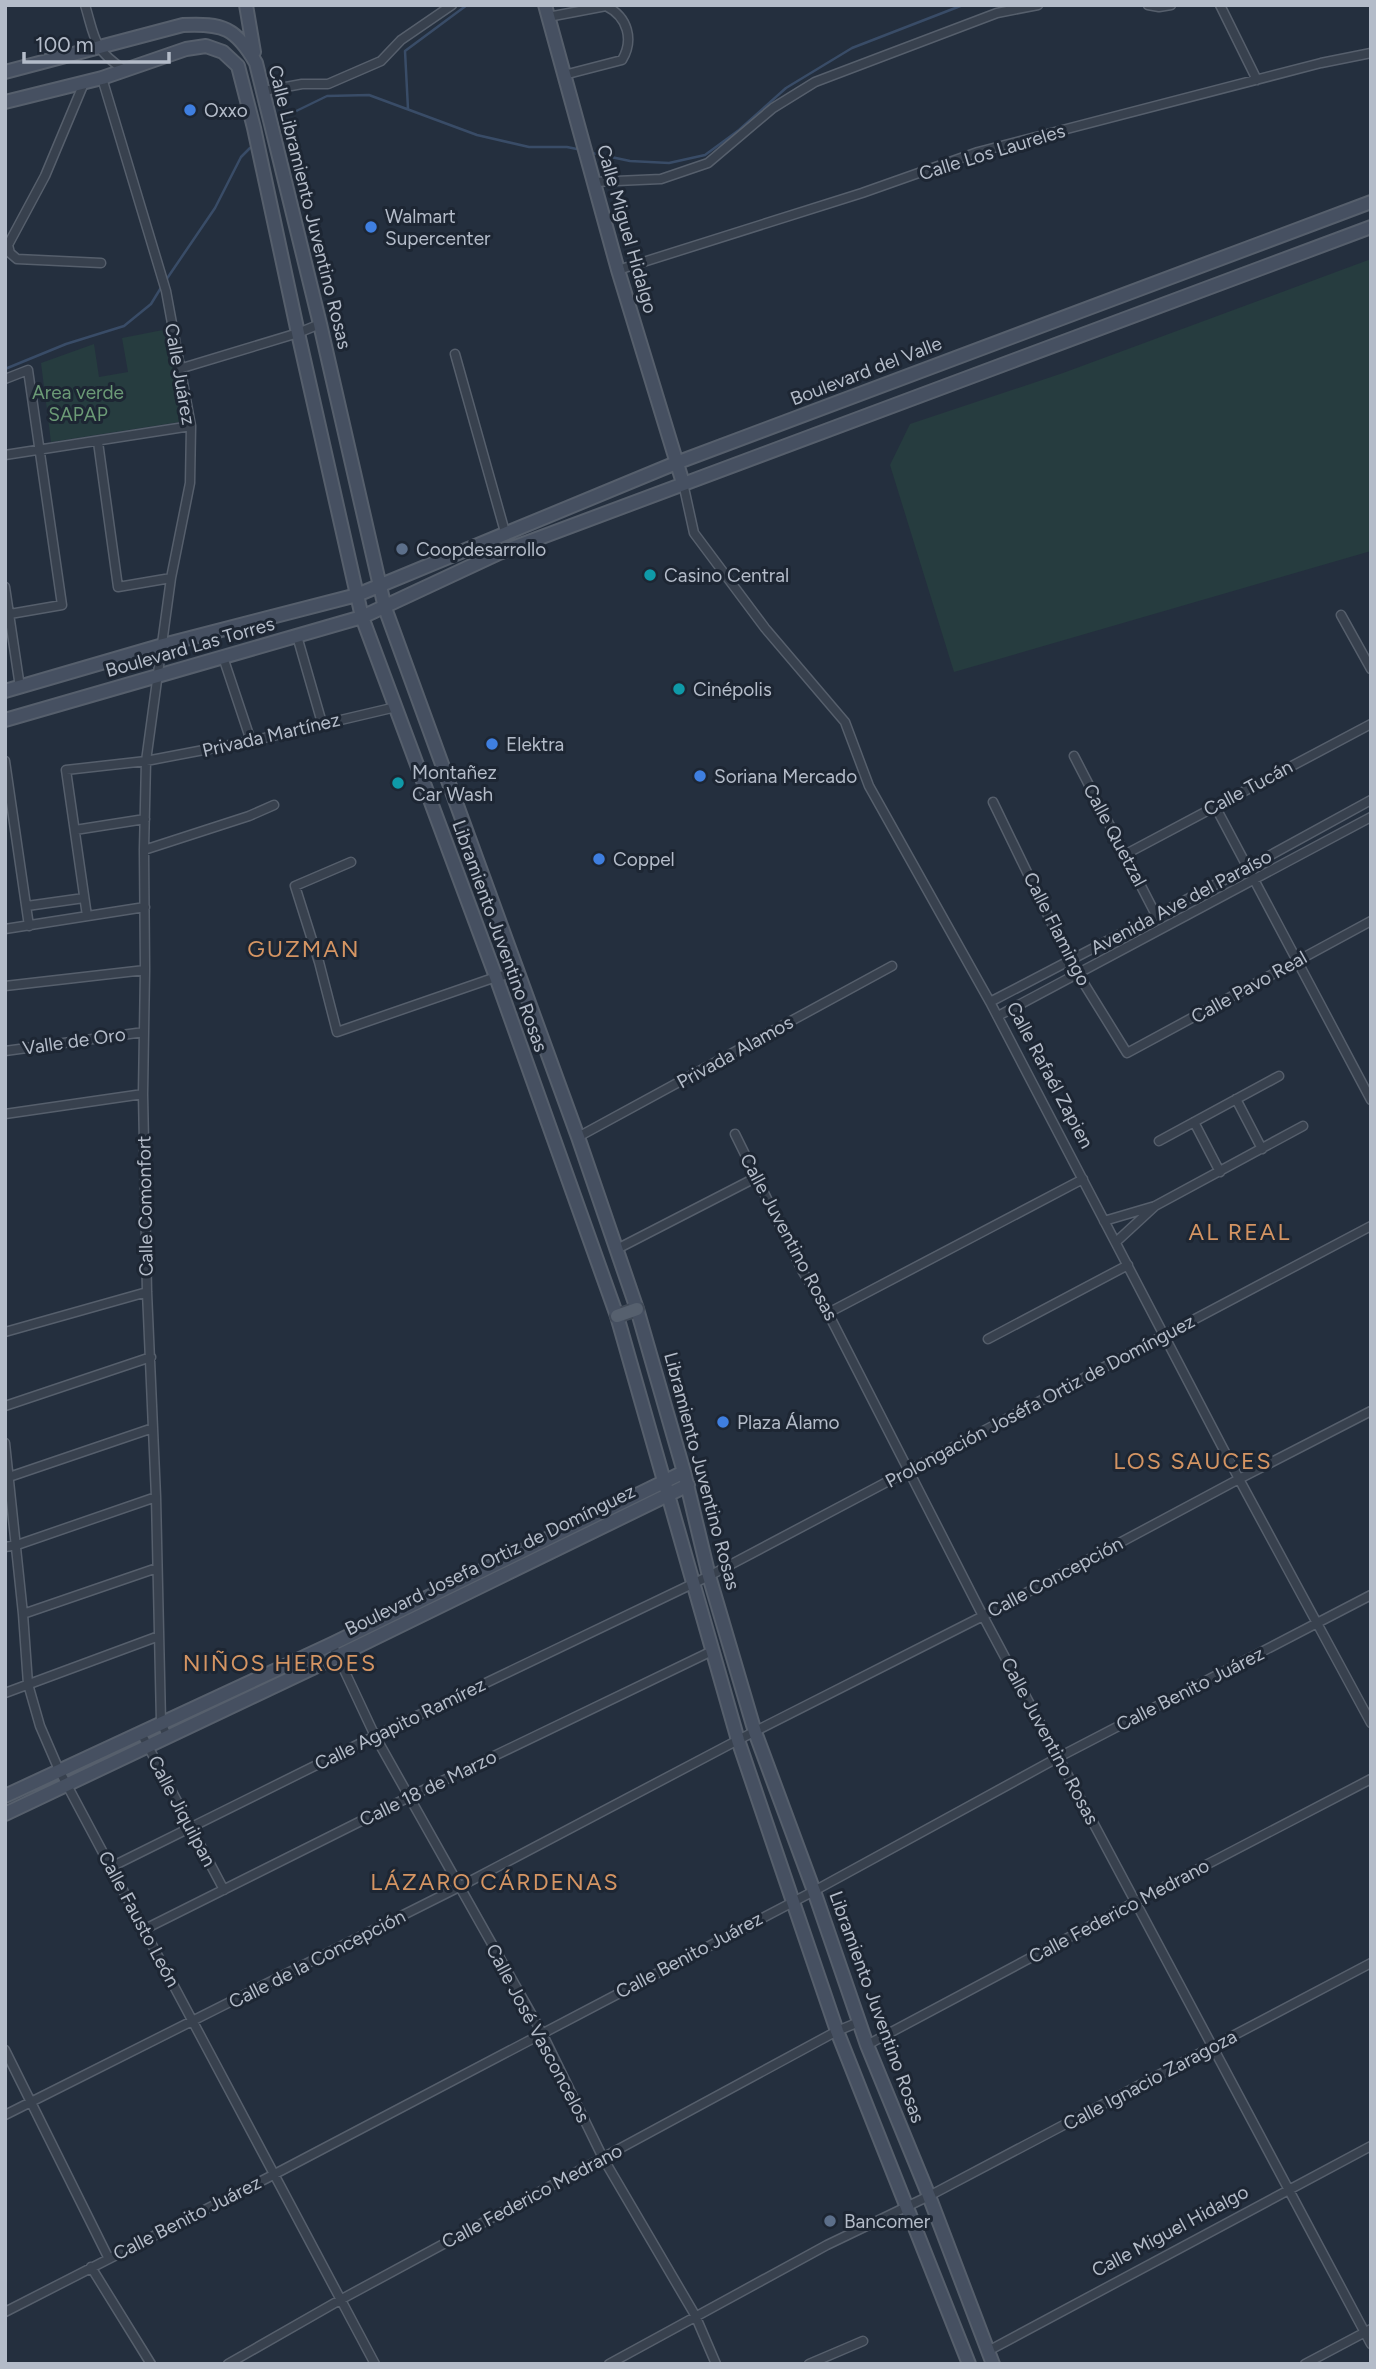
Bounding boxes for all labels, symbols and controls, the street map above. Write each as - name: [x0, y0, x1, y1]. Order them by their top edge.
- scale bar: [24, 21, 170, 65]
- text: 100 m: [35, 32, 94, 57]
- street label: Calle Libramiento Juventino Rosas: [264, 63, 357, 352]
- place label: Oxxo: [204, 99, 248, 122]
- marker: Oxxo: [182, 102, 198, 118]
- street label: Calle Los Laureles: [916, 119, 1068, 185]
- street label: Calle Miguel Hidalgo: [592, 142, 662, 316]
- place label: Walmart Supercenter: [385, 205, 491, 250]
- marker: Walmart Supercenter: [363, 219, 379, 235]
- street label: Calle Juárez: [160, 321, 200, 427]
- street label: Boulevard del Valle: [787, 332, 945, 410]
- park label: Area verde SAPAP: [32, 381, 124, 426]
- place label: Coopdesarrollo: [416, 538, 546, 561]
- marker: Coopdesarrollo: [394, 541, 410, 557]
- place label: Casino Central: [664, 564, 789, 587]
- marker: Casino Central: [642, 567, 658, 583]
- street label: Boulevard Las Torres: [103, 612, 277, 682]
- place label: Cinépolis: [693, 678, 772, 701]
- marker: Cinépolis: [671, 681, 687, 697]
- street label: Privada Martínez: [200, 708, 342, 762]
- place label: Elektra: [506, 733, 564, 756]
- marker: Elektra: [484, 736, 500, 752]
- street label: Calle Tucán: [1200, 755, 1296, 821]
- place label: Montañez Car Wash: [412, 761, 497, 806]
- place label: Soriana Mercado: [714, 765, 857, 788]
- marker: Soriana Mercado: [692, 768, 708, 784]
- marker: Montañez Car Wash: [390, 775, 406, 791]
- street label: Calle Quetzal: [1078, 780, 1152, 890]
- street label: Libramiento Juventino Rosas: [447, 817, 553, 1055]
- street label: Avenida Ave del Paraíso: [1086, 844, 1276, 960]
- place label: Coppel: [613, 848, 675, 871]
- marker: Coppel: [591, 851, 607, 867]
- street label: Calle Flamingo: [1019, 868, 1095, 990]
- district label: GUZMAN: [247, 935, 361, 963]
- street label: Calle Pavo Real: [1187, 946, 1311, 1028]
- street label: Calle Rafaél Zapien: [1002, 998, 1098, 1152]
- street label: Privada Alamos: [673, 1011, 797, 1093]
- street label: Valle de Oro: [21, 1022, 127, 1060]
- street label: Calle Comonfort: [132, 1135, 158, 1277]
- street label: Calle Juventino Rosas: [735, 1149, 843, 1325]
- district label: AL REAL: [1189, 1218, 1291, 1246]
- street label: Prolongación Joséfa Ortiz de Domínguez: [881, 1309, 1199, 1493]
- street label: Libramiento Juventino Rosas: [659, 1350, 745, 1593]
- place label: Plaza Álamo: [737, 1411, 840, 1434]
- marker: Plaza Álamo: [715, 1414, 731, 1430]
- district label: LOS SAUCES: [1113, 1447, 1273, 1475]
- street label: Boulevard Josefa Ortiz de Domínguez: [341, 1479, 639, 1641]
- street label: Calle Concepción: [983, 1532, 1127, 1622]
- street label: Calle Benito Juárez: [1112, 1642, 1268, 1736]
- district label: NIÑOS HEROES: [183, 1649, 377, 1677]
- street label: Calle Juventino Rosas: [996, 1653, 1104, 1829]
- street label: Calle Agapito Ramírez: [311, 1673, 489, 1775]
- street label: Calle 18 de Marzo: [356, 1745, 500, 1831]
- street label: Calle Jiquilpan: [143, 1751, 221, 1871]
- street label: Calle Fausto León: [93, 1847, 185, 1991]
- street label: Calle Federico Medrano: [1025, 1854, 1213, 1968]
- district label: LÁZARO CÁRDENAS: [370, 1868, 620, 1896]
- street label: Libramiento Juventino Rosas: [824, 1888, 930, 2126]
- street label: Calle de la Concepción: [225, 1904, 409, 2014]
- street label: Calle Benito Juárez: [612, 1907, 766, 2003]
- street label: Calle José Vasconcelos: [481, 1940, 595, 2126]
- street label: Calle Ignacio Zaragoza: [1059, 2025, 1241, 2135]
- street label: Calle Federico Medrano: [438, 2139, 626, 2253]
- street label: Calle Benito Juárez: [109, 2171, 265, 2265]
- street label: Calle Miguel Hidalgo: [1088, 2180, 1252, 2282]
- place label: Bancomer: [844, 2210, 931, 2233]
- marker: Bancomer: [822, 2213, 838, 2229]

